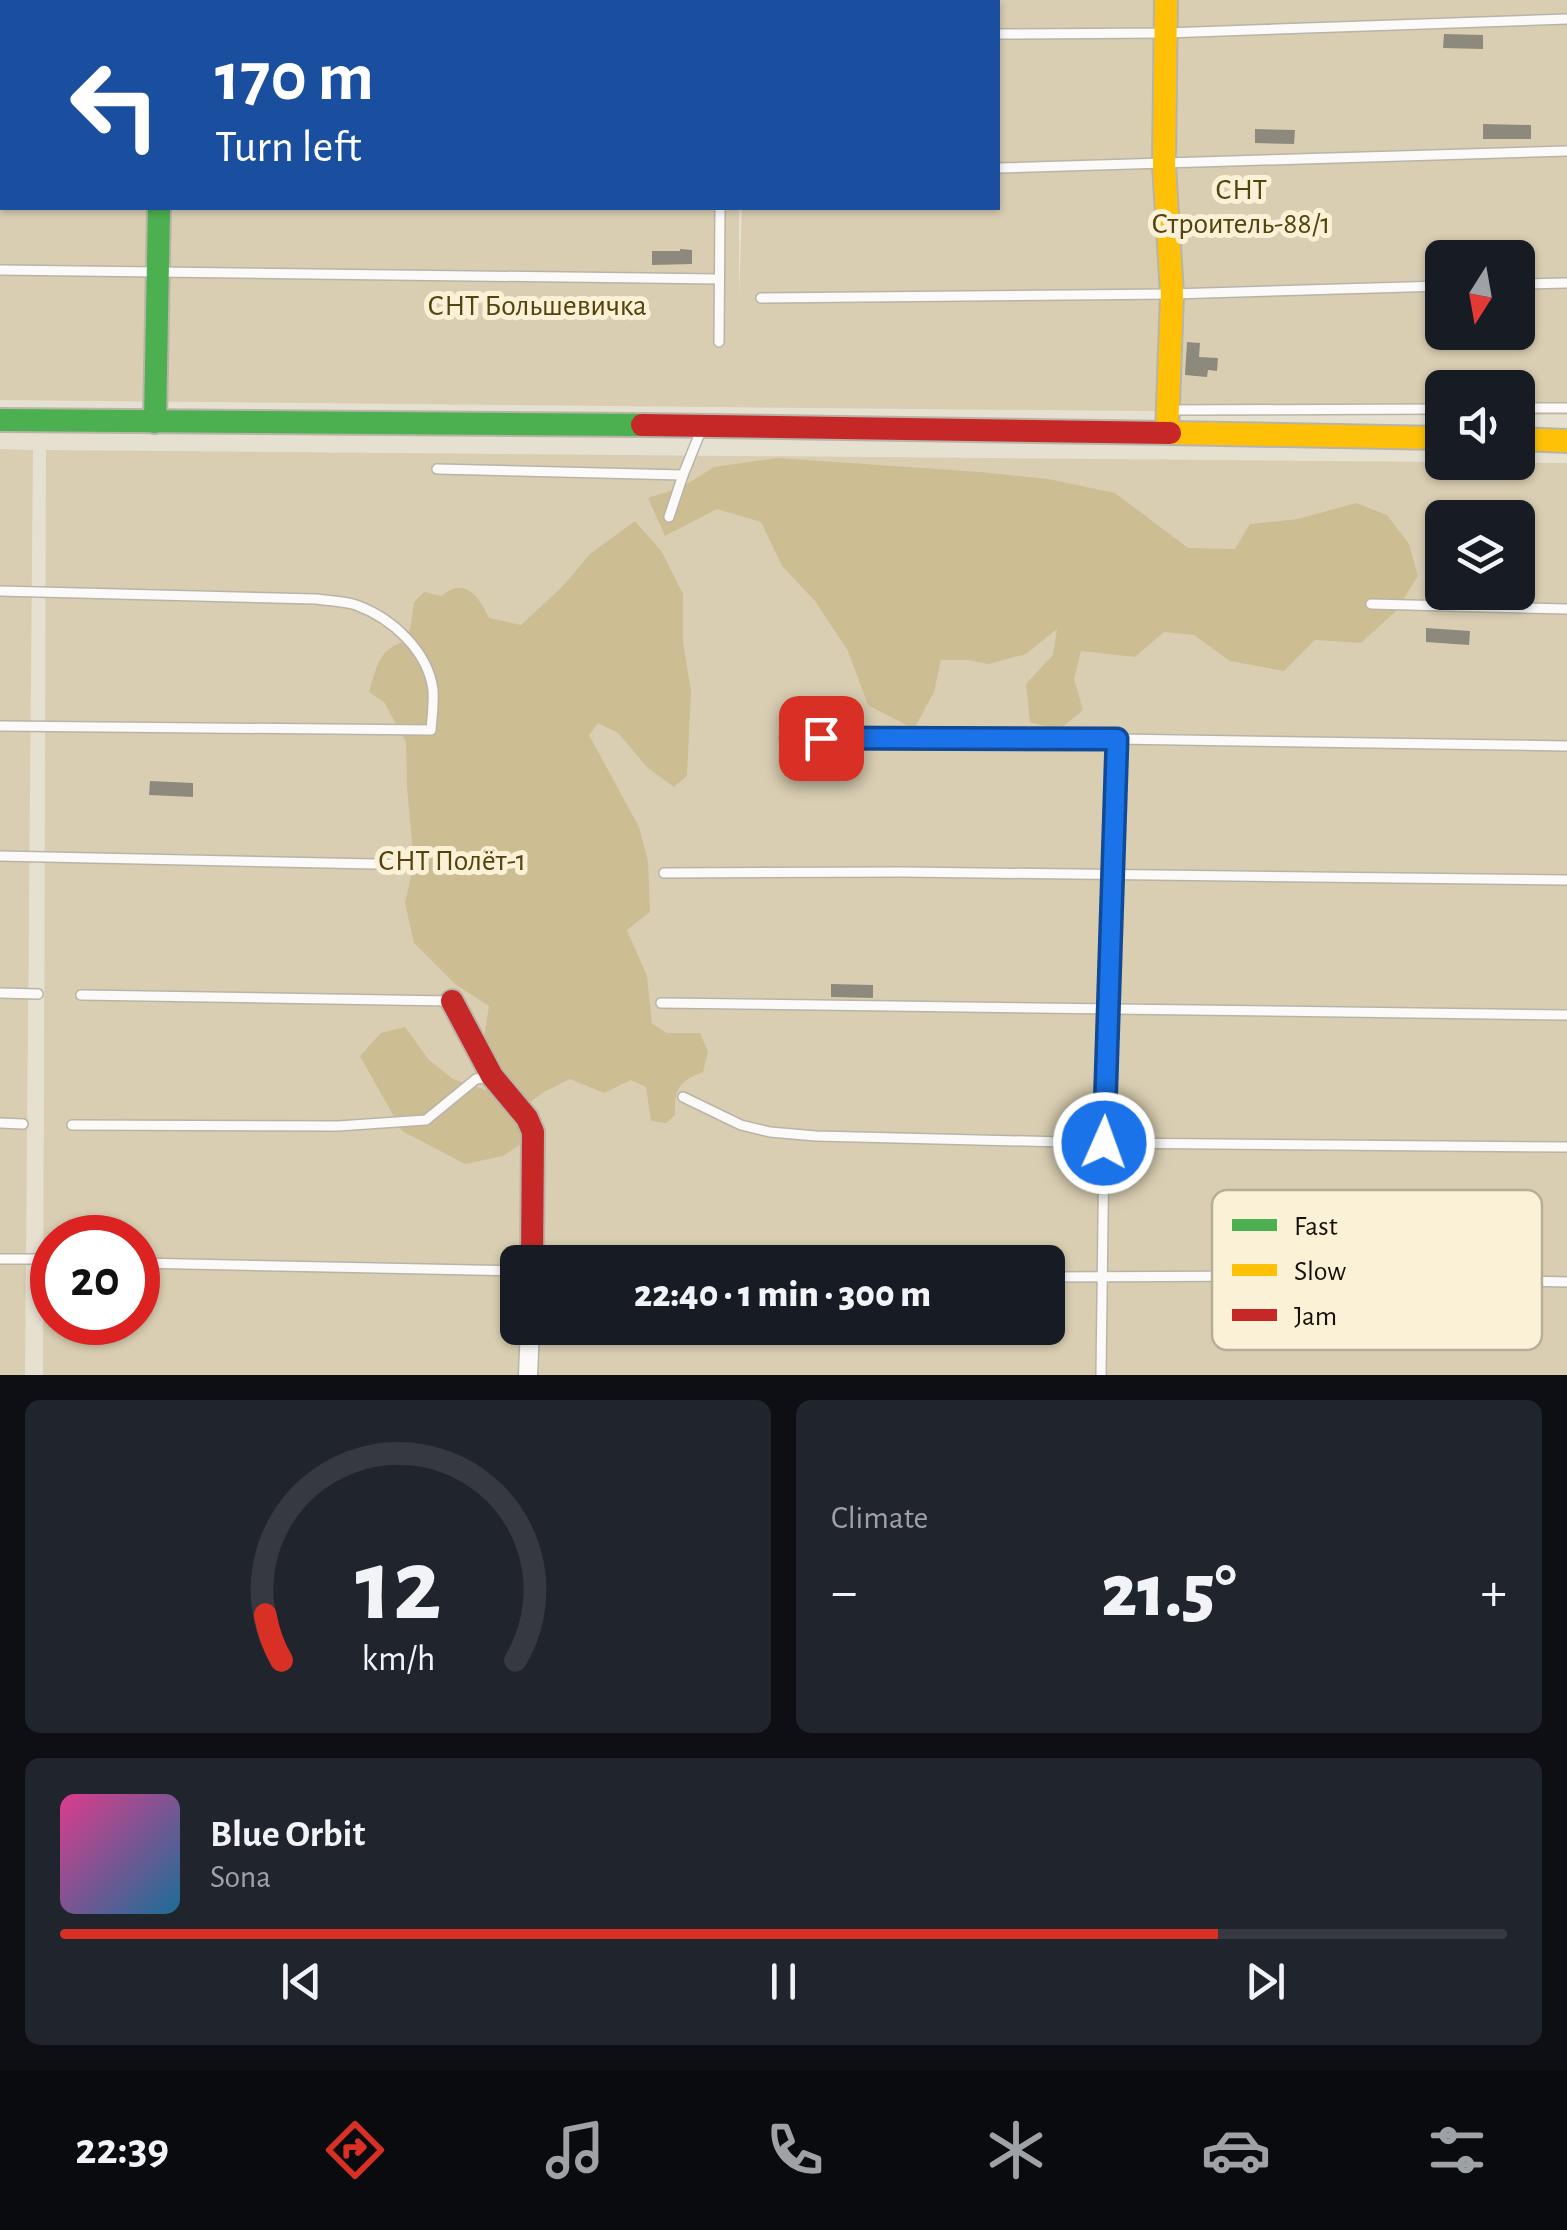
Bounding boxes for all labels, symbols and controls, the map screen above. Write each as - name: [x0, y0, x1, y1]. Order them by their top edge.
- icon: left: [50, 40, 180, 170]
- text: 170 m: [215, 43, 374, 113]
- text: Turn left: [215, 125, 362, 170]
- park label: СНТ Строитель-88/1: [1151, 175, 1331, 239]
- north arrow: [1425, 240, 1535, 350]
- map controls: [1425, 240, 1535, 610]
- park label: СНТ Большевичка: [427, 291, 647, 321]
- button: sound: [1425, 370, 1535, 480]
- button: layers: [1425, 500, 1535, 610]
- pin: [779, 696, 864, 781]
- icon: arrive: [794, 711, 849, 766]
- park label: СНТ Полёт-1: [378, 846, 526, 876]
- position arrow: [1052, 1091, 1156, 1195]
- legend: [1212, 1190, 1542, 1350]
- text: Fast: [1294, 1213, 1338, 1241]
- speed limit sign: 20: [30, 1215, 160, 1345]
- text: Slow: [1294, 1258, 1346, 1286]
- text: 22:40 · 1 min · 300 m: [634, 1276, 931, 1314]
- text: Jam: [1294, 1303, 1337, 1331]
- text: Climate: [831, 1502, 928, 1534]
- text: 12: [355, 1535, 441, 1639]
- text: 21.5°: [1101, 1555, 1237, 1630]
- text: −: [831, 1565, 857, 1620]
- text: +: [1481, 1565, 1507, 1620]
- text: km/h: [361, 1641, 435, 1677]
- text: Blue Orbit: [210, 1816, 365, 1854]
- text: Sona: [210, 1861, 271, 1893]
- icon: previous: [274, 1954, 329, 2009]
- icon: pause: [756, 1954, 811, 2009]
- icon: next: [1238, 1954, 1293, 2009]
- icon: directions: [320, 2115, 390, 2185]
- icon: music: [540, 2115, 610, 2185]
- icon: phone: [760, 2115, 830, 2185]
- icon: climate: [981, 2115, 1051, 2185]
- icon: car: [1201, 2115, 1271, 2185]
- icon: filters: [1422, 2115, 1492, 2185]
- text: 22:39: [75, 2127, 169, 2172]

